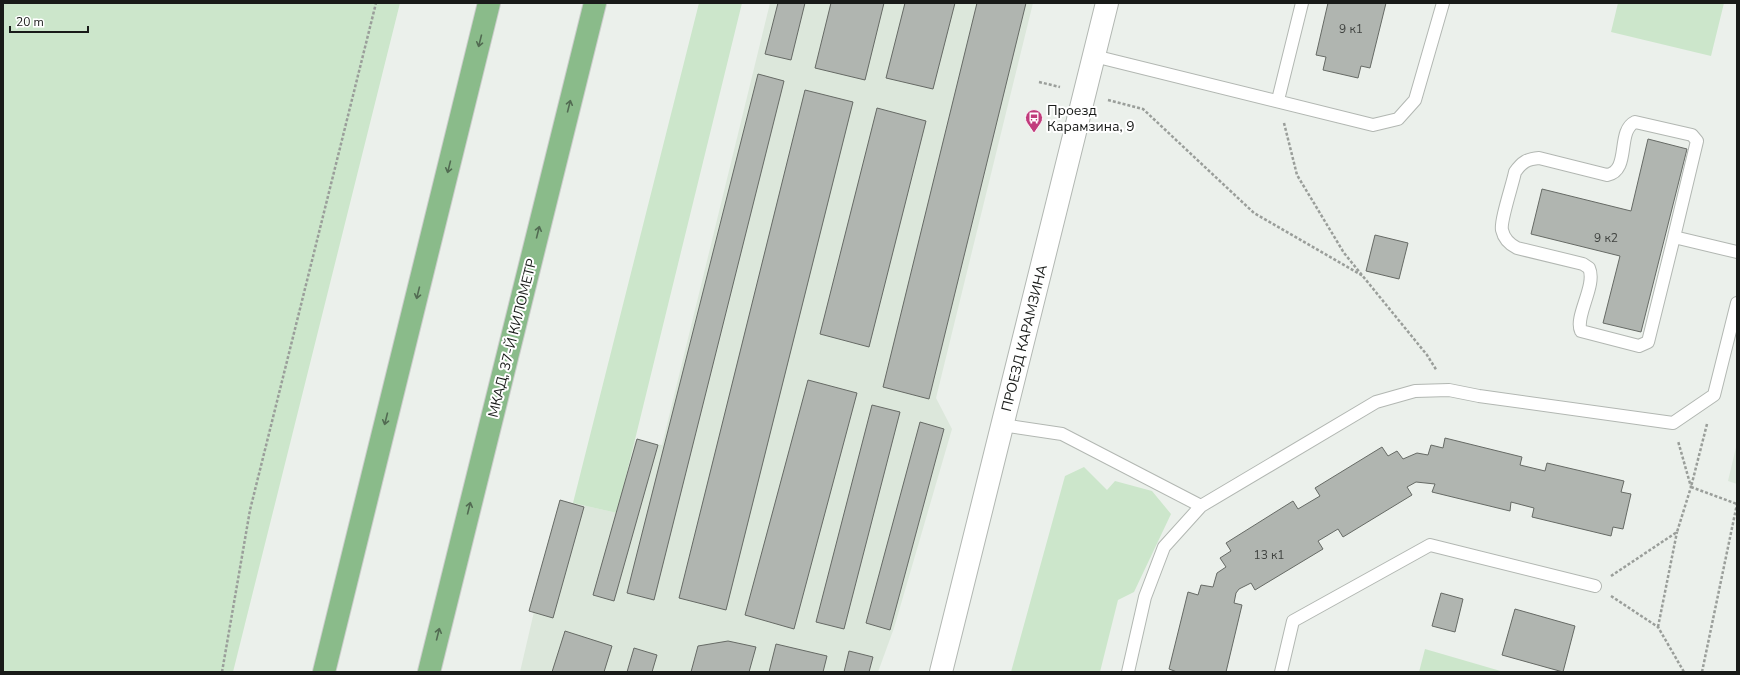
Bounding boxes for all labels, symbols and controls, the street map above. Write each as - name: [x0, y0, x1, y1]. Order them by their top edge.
- scale bar: [10, 8, 88, 34]
- text: 20 m: [16, 14, 44, 30]
- house number: 9 к1: [1339, 21, 1363, 37]
- one-way arrow: [476, 34, 483, 47]
- one-way arrow: [566, 100, 573, 113]
- place label: Проезд Карамзина, 9: [1047, 101, 1135, 136]
- bus stop icon: Проезд Карамзина, 9: [1024, 108, 1044, 133]
- one-way arrow: [444, 160, 452, 173]
- one-way arrow: [534, 226, 542, 239]
- house number: 9 к2: [1594, 230, 1618, 246]
- street label: МКАД, 37-Й КИЛОМЕТР: [484, 257, 541, 419]
- street label: ПРОЕЗД КАРАМЗИНА: [997, 263, 1052, 414]
- one-way arrow: [413, 286, 421, 299]
- one-way arrow: [382, 413, 390, 426]
- one-way arrow: [466, 502, 474, 515]
- house number: 13 к1: [1254, 547, 1285, 563]
- one-way arrow: [435, 628, 442, 641]

